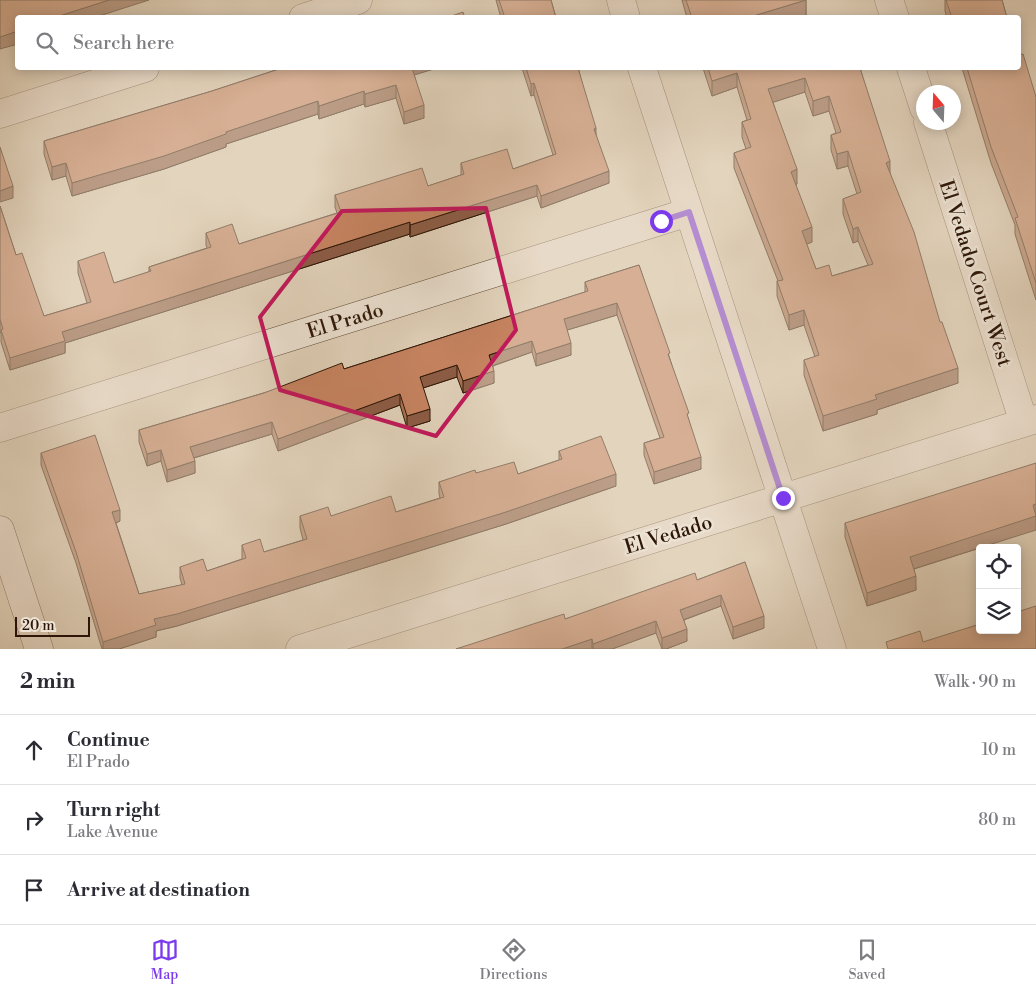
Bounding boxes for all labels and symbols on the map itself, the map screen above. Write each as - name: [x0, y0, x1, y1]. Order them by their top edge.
- north arrow: [916, 85, 961, 130]
- street label: El Vedado Court West: [933, 177, 1017, 370]
- route start: [650, 210, 673, 233]
- street label: El Prado: [304, 298, 387, 345]
- route end: [772, 487, 795, 510]
- street label: El Vedado: [621, 510, 715, 561]
- scale bar: [15, 614, 90, 637]

